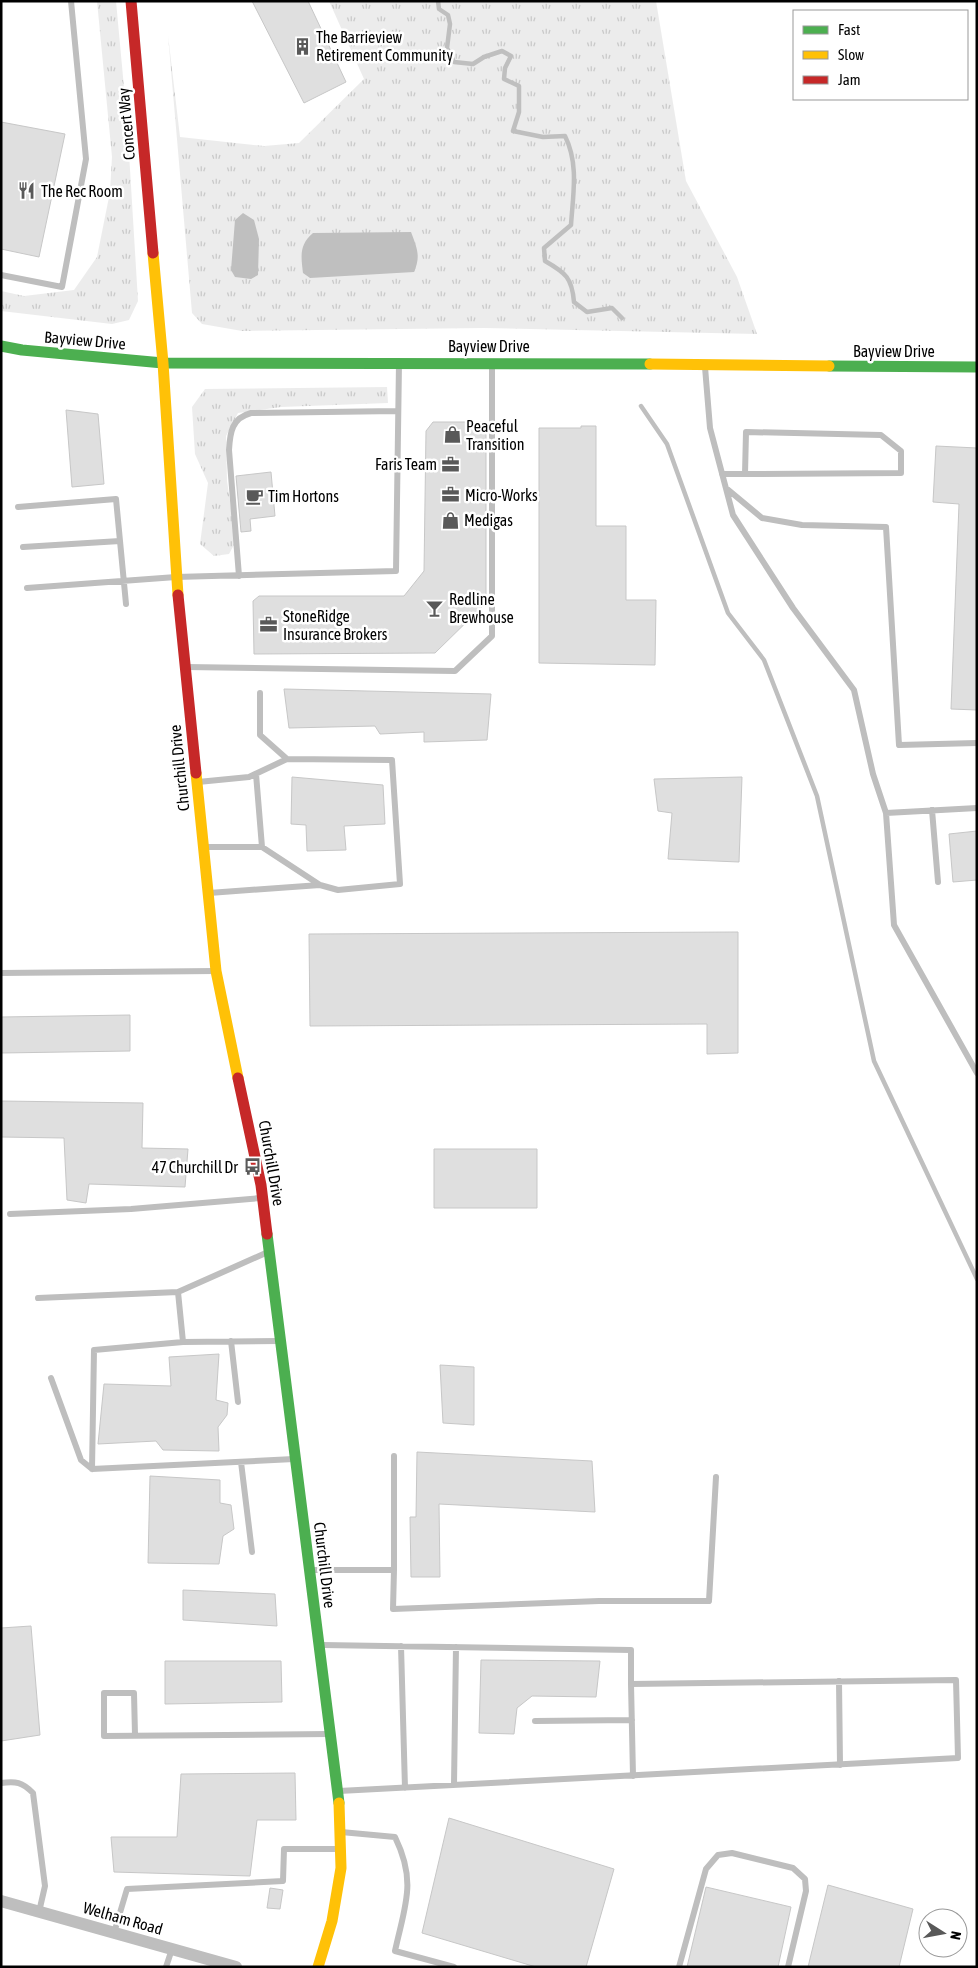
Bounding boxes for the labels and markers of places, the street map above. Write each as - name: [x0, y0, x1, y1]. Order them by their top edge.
- place label: The Barrieview Retirement Community: [316, 28, 453, 65]
- building icon: The Barrieview Retirement Community: [292, 36, 312, 56]
- restaurant icon: The Rec Room: [17, 181, 37, 201]
- place label: The Rec Room: [41, 182, 123, 200]
- place label: Peaceful Transition: [466, 417, 525, 453]
- shop icon: Peaceful Transition: [442, 425, 462, 445]
- office icon: Faris Team: [441, 454, 461, 474]
- place label: Faris Team: [375, 455, 437, 473]
- office icon: Micro-Works: [441, 485, 461, 505]
- cafe icon: Tim Hortons: [244, 486, 264, 506]
- place label: Micro-Works: [465, 486, 538, 504]
- place label: Tim Hortons: [268, 487, 339, 505]
- shop icon: Medigas: [440, 510, 460, 530]
- place label: Medigas: [464, 511, 513, 530]
- place label: Redline Brewhouse: [449, 590, 514, 626]
- bar icon: Redline Brewhouse: [425, 598, 445, 618]
- place label: StoneRidge Insurance Brokers: [283, 607, 388, 643]
- office icon: StoneRidge Insurance Brokers: [259, 615, 279, 635]
- bus stop icon: 47 Churchill Dr: [242, 1157, 262, 1177]
- place label: 47 Churchill Dr: [152, 1158, 238, 1176]

